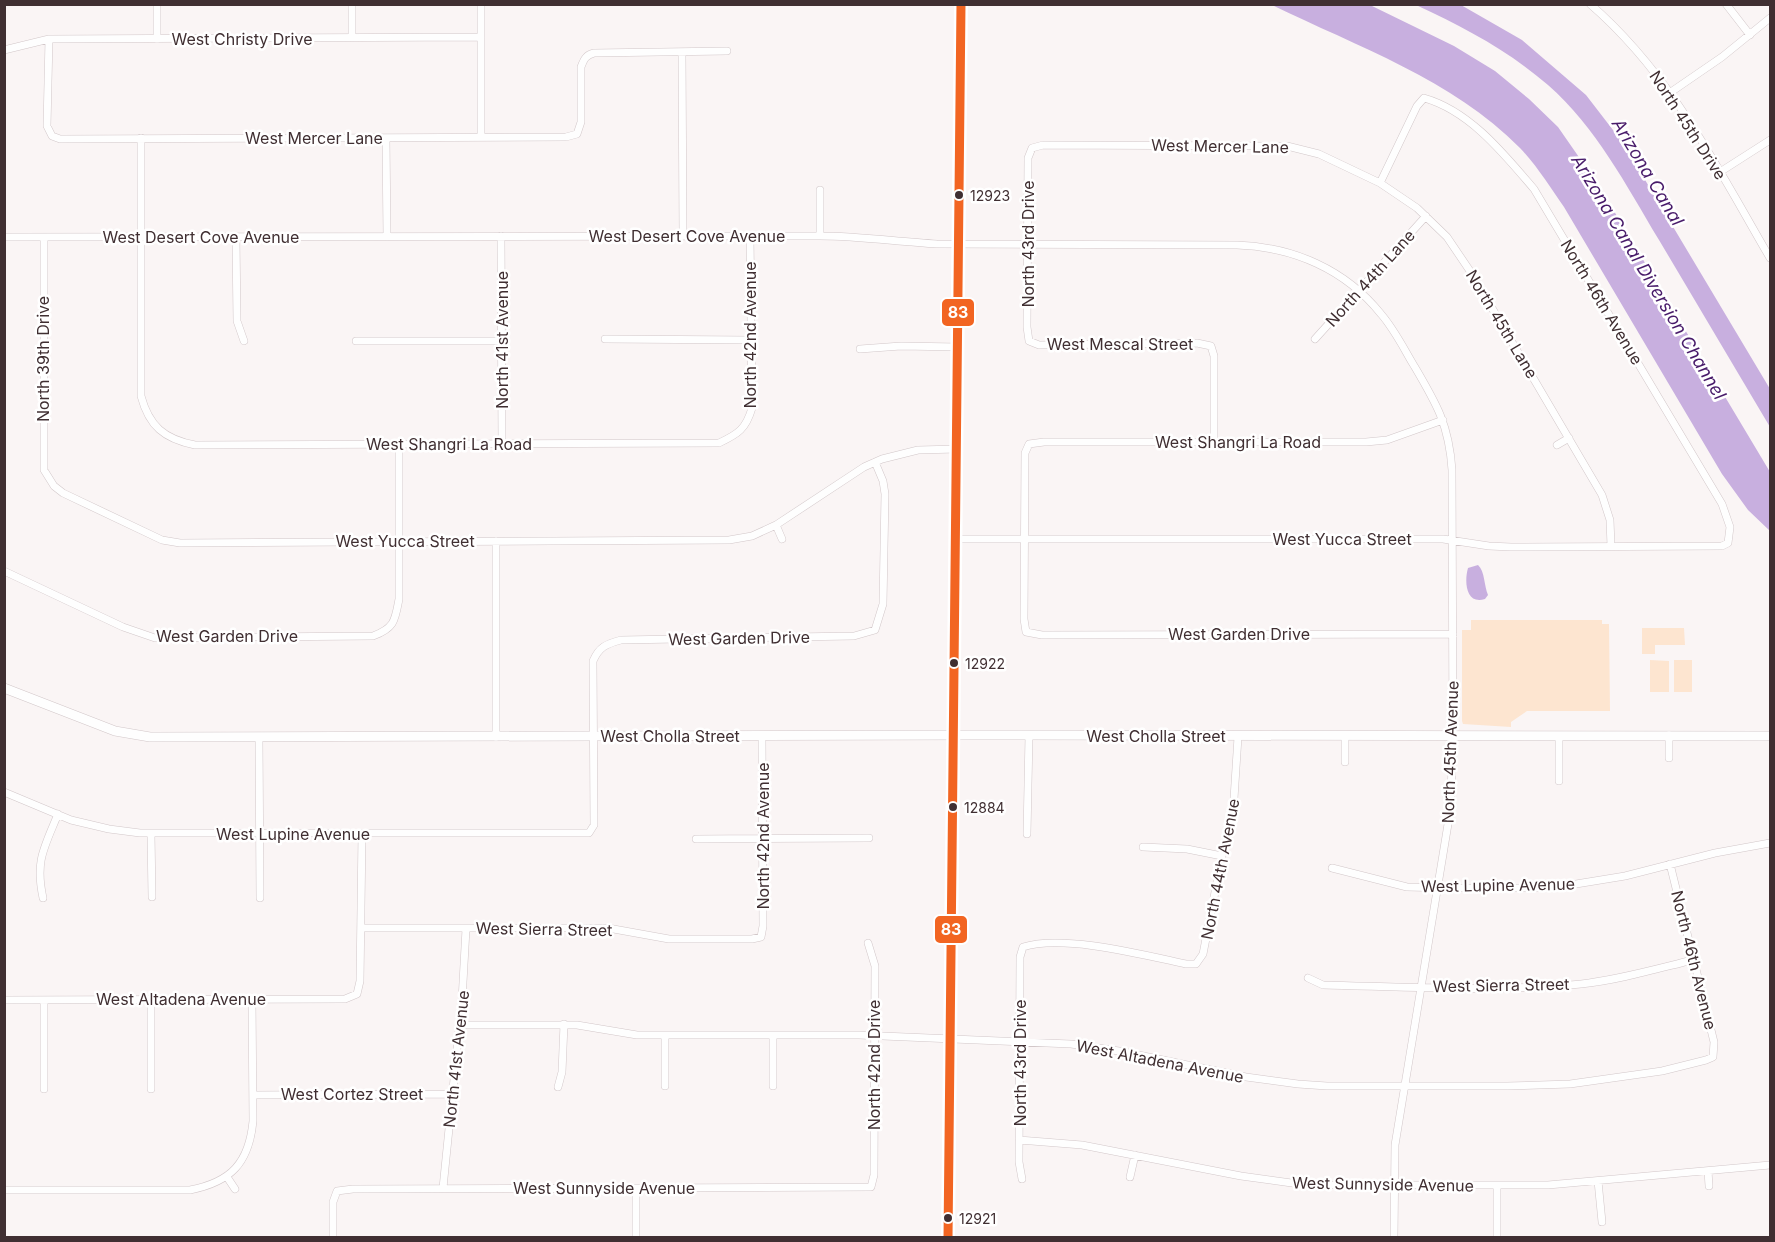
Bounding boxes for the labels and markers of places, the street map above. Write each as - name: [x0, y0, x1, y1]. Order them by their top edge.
- place label: 12923: [970, 187, 1010, 204]
- marker: 12923: [953, 189, 965, 201]
- place label: 12922: [965, 655, 1005, 672]
- marker: 12922: [948, 657, 960, 669]
- place label: 12884: [964, 799, 1005, 816]
- marker: 12884: [947, 801, 959, 813]
- place label: 12921: [959, 1210, 996, 1227]
- marker: 12921: [942, 1212, 954, 1224]

